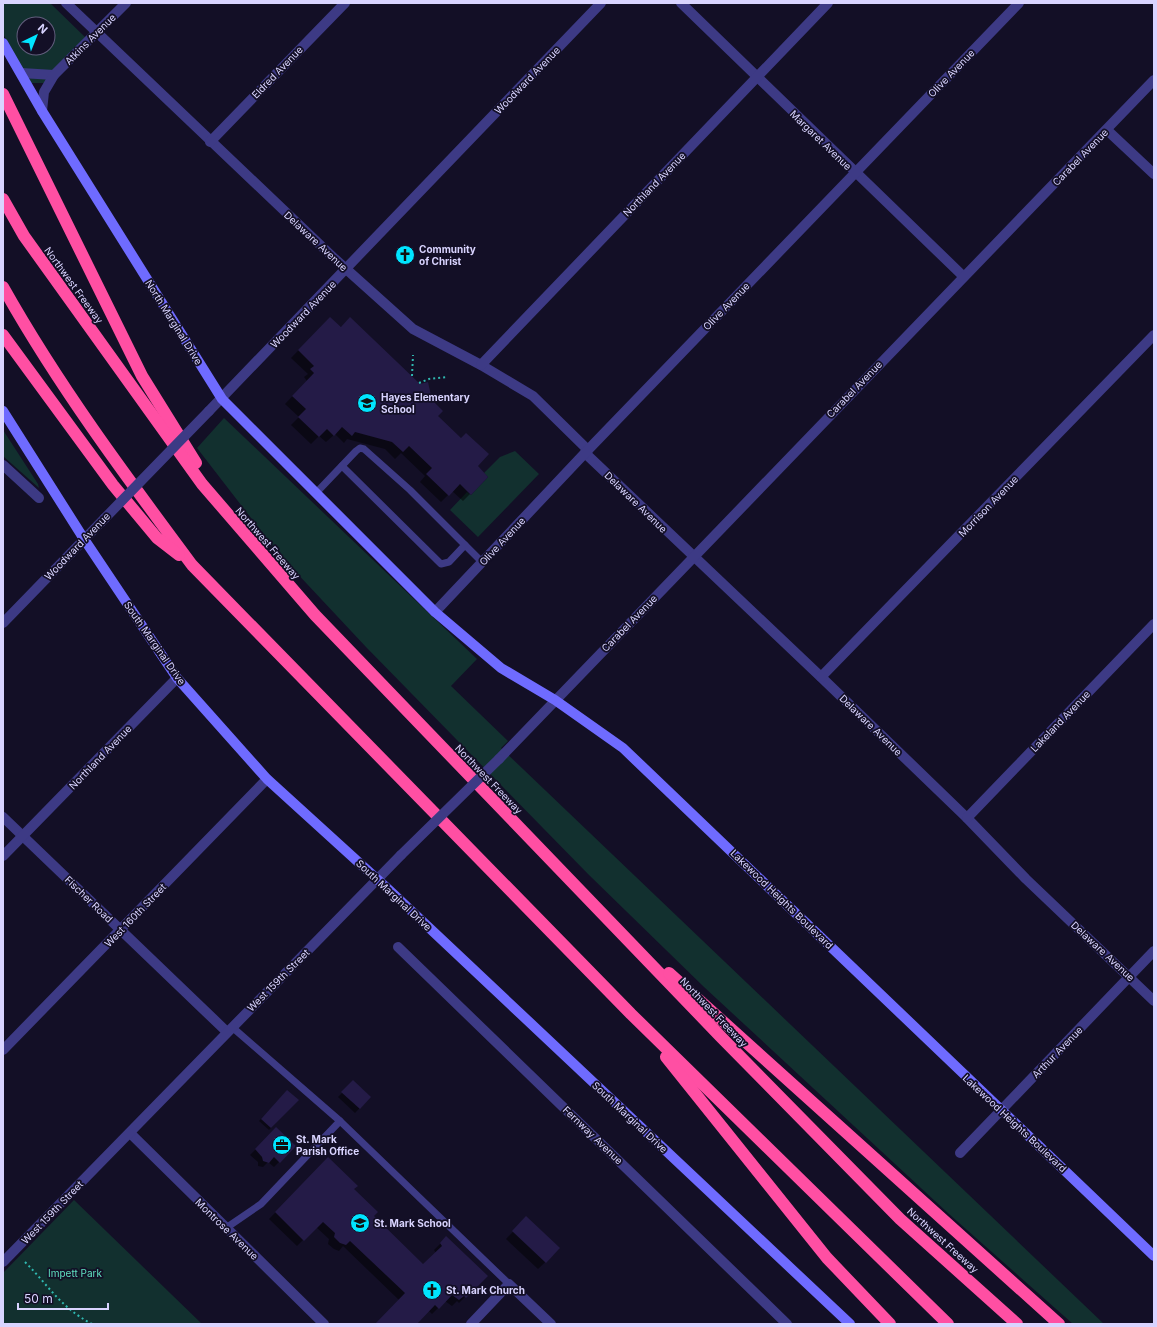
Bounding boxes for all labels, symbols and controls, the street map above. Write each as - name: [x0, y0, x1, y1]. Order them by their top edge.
- street label: Atkins Avenue: [62, 11, 118, 67]
- north arrow: [16, 16, 56, 56]
- text: N: [35, 21, 51, 37]
- street label: Eldred Avenue: [249, 43, 305, 101]
- street label: Woodward Avenue: [492, 44, 562, 116]
- street label: Olive Avenue: [925, 47, 977, 99]
- street label: Margaret Avenue: [788, 108, 854, 172]
- street label: Carabel Avenue: [1050, 126, 1110, 188]
- street label: Northland Avenue: [620, 149, 688, 219]
- street label: Delaware Avenue: [282, 209, 350, 274]
- place label: Community of Christ: [419, 243, 476, 267]
- street label: Northwest Freeway: [42, 244, 106, 326]
- church icon: Community of Christ: [394, 244, 416, 266]
- street label: North Marginal Drive: [143, 277, 205, 367]
- street label: Woodward Avenue: [268, 278, 338, 350]
- street label: Olive Avenue: [700, 280, 752, 332]
- street label: Carabel Avenue: [824, 358, 884, 420]
- place label: Hayes Elementary School: [381, 391, 470, 415]
- school or university icon: Hayes Elementary School: [356, 392, 378, 414]
- street label: Delaware Avenue: [602, 469, 670, 535]
- street label: Morrison Avenue: [956, 473, 1020, 539]
- street label: Northwest Freeway: [233, 504, 303, 582]
- street label: Woodward Avenue: [42, 510, 112, 582]
- street label: Olive Avenue: [477, 514, 528, 568]
- street label: Carabel Avenue: [599, 592, 659, 654]
- street label: South Marginal Drive: [122, 599, 188, 687]
- street label: Lakeland Avenue: [1028, 688, 1092, 754]
- street label: Delaware Avenue: [837, 692, 905, 758]
- street label: Northland Avenue: [66, 722, 134, 792]
- street label: Northwest Freeway: [453, 742, 525, 816]
- street label: Lakewood Heights Boulevard: [728, 847, 836, 951]
- street label: South Marginal Drive: [354, 857, 434, 933]
- street label: Fischer Road: [63, 873, 115, 925]
- street label: West 160th Street: [102, 880, 169, 949]
- street label: Delaware Avenue: [1069, 919, 1137, 984]
- street label: West 159th Street: [244, 946, 312, 1014]
- street label: Northwest Freeway: [678, 975, 750, 1049]
- street label: Arthur Avenue: [1029, 1023, 1085, 1080]
- street label: Lakewood Heights Boulevard: [961, 1072, 1069, 1174]
- street label: South Marginal Drive: [590, 1079, 670, 1155]
- street label: Fernway Avenue: [561, 1103, 625, 1167]
- place label: St. Mark Parish Office: [296, 1133, 359, 1157]
- office icon: St. Mark Parish Office: [271, 1134, 293, 1156]
- street label: West 159th Street: [19, 1177, 86, 1246]
- street label: Montrose Avenue: [193, 1196, 261, 1262]
- street label: Northwest Freeway: [905, 1205, 981, 1275]
- school or university icon: St. Mark School: [349, 1212, 371, 1234]
- place label: St. Mark School: [374, 1217, 451, 1229]
- park label: Impett Park: [48, 1267, 102, 1279]
- church icon: St. Mark Church: [421, 1279, 443, 1301]
- place label: St. Mark Church: [446, 1284, 525, 1296]
- scale bar: [18, 1285, 108, 1311]
- text: 50 m: [24, 1291, 53, 1306]

